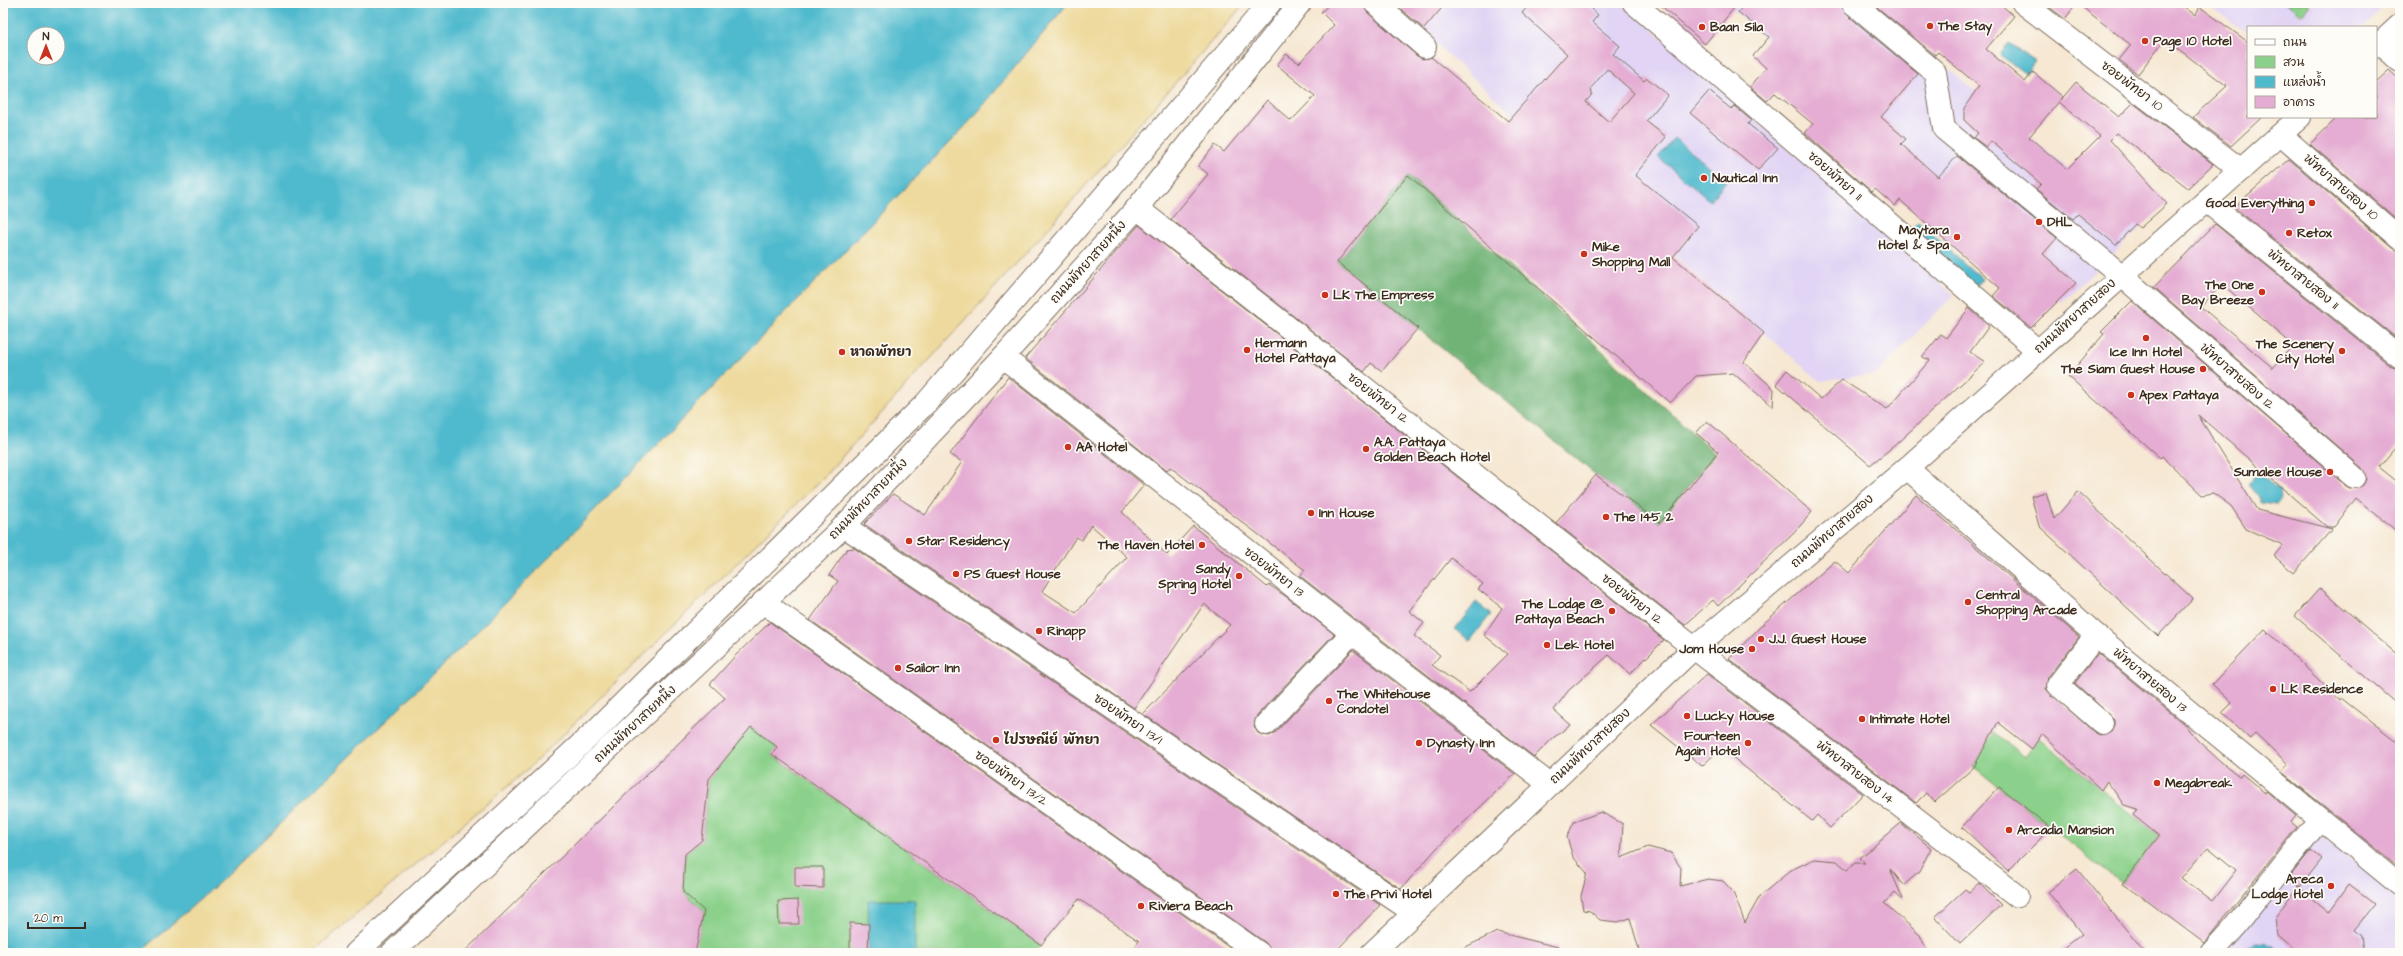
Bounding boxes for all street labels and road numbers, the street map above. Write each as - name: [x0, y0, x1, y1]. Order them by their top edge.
- street label: ซอยพัทยา 10: [2097, 57, 2167, 115]
- street label: ซอยพัทยา 11: [1804, 147, 1866, 205]
- street label: พัทยาสายสอง 10: [2300, 149, 2382, 225]
- street label: ถนนพัทยาสายหนึ่ง: [1042, 213, 1130, 308]
- street label: พัทยาสายสอง 11: [2263, 244, 2343, 314]
- street label: ถนนพัทยาสายสอง: [2030, 274, 2120, 358]
- street label: พัทยาสายสอง 12: [2196, 339, 2279, 414]
- street label: ซอยพัทยา 12: [1344, 368, 1413, 428]
- street label: ถนนพัทยาสายหนึ่ง: [821, 451, 911, 544]
- street label: ถนนพัทยาสายสอง: [1787, 490, 1877, 572]
- street label: ซอยพัทยา 13: [1240, 543, 1308, 602]
- street label: ซอยพัทยา 12: [1598, 569, 1667, 629]
- street label: พัทยาสายสอง 13: [2109, 643, 2192, 717]
- street label: ถนนพัทยาสายหนึ่ง: [587, 678, 680, 767]
- street label: ซอยพัทยา 13/1: [1090, 689, 1166, 749]
- street label: ถนนพัทยาสายสอง: [1546, 704, 1634, 788]
- street label: พัทยาสายสอง 14: [1812, 736, 1898, 808]
- street label: ซอยพัทยา 13/2: [971, 746, 1052, 810]

